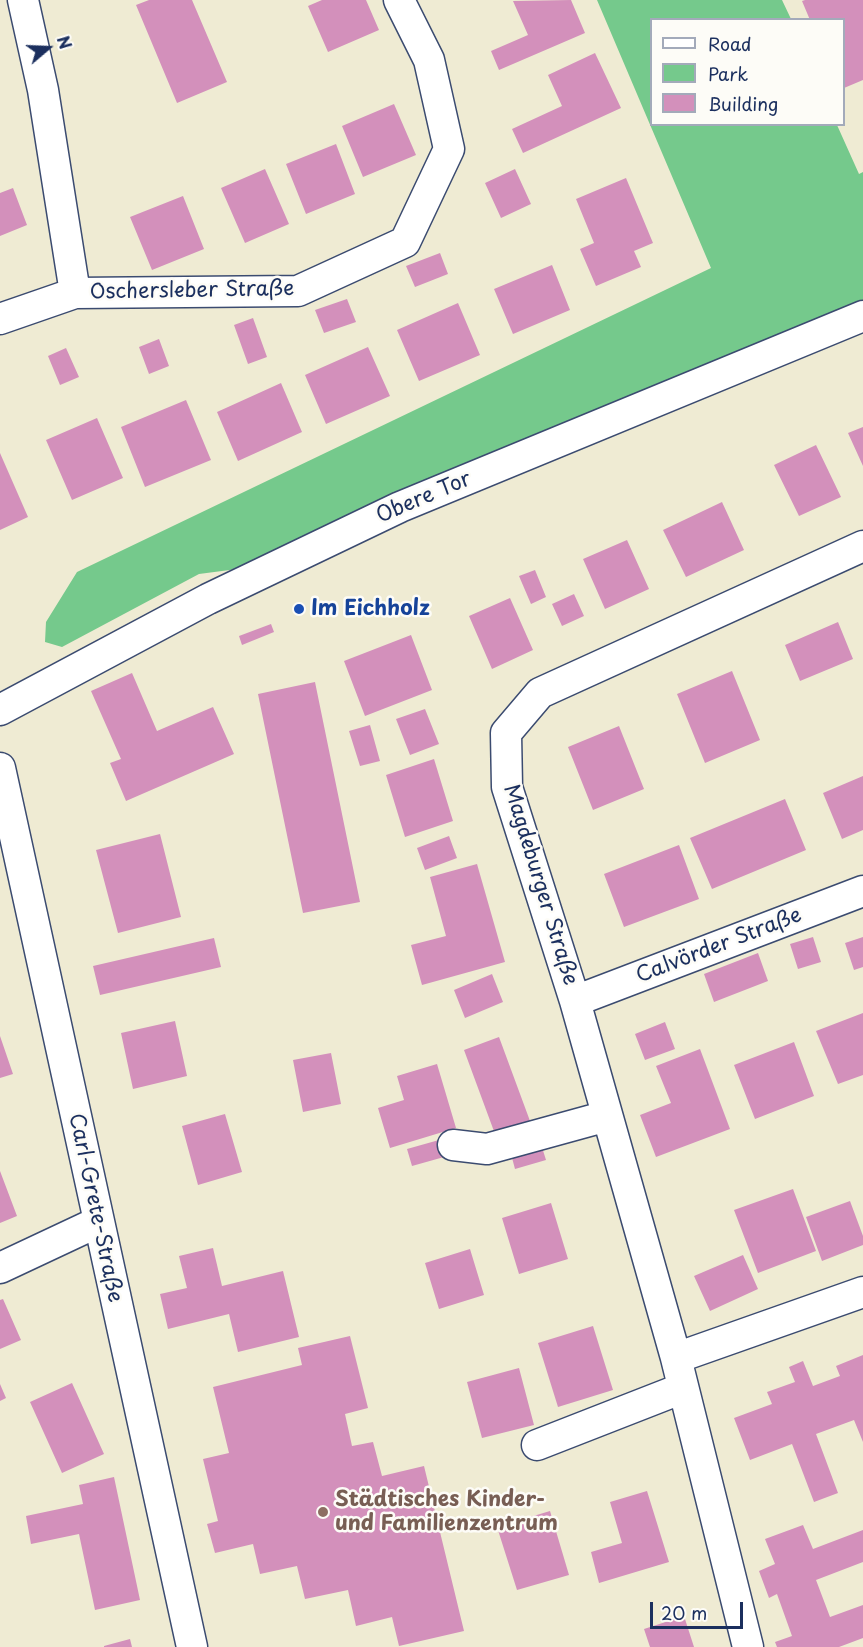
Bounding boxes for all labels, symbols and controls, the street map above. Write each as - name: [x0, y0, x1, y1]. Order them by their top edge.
- north arrow: [18, 18, 78, 78]
- legend: [650, 18, 845, 126]
- text: Road: [708, 30, 752, 57]
- text: N: [52, 32, 78, 52]
- text: Park: [708, 60, 748, 87]
- text: Building: [708, 90, 778, 117]
- street label: Oschersleber Straße: [89, 277, 295, 305]
- street label: Obere Tor: [373, 467, 475, 529]
- place label: Im Eichholz: [311, 596, 429, 622]
- marker: Im Eichholz: [292, 602, 306, 616]
- street label: Magdeburger Straße: [497, 782, 583, 988]
- street label: Calvörder Straße: [633, 903, 805, 989]
- street label: Carl-Grete-Straße: [63, 1111, 127, 1305]
- place label: Städtisches Kinder- und Familienzentrum: [335, 1487, 558, 1537]
- marker: Städtisches Kinder- und Familienzentrum: [316, 1505, 330, 1519]
- scale bar: [653, 1590, 746, 1628]
- text: 20 m: [661, 1599, 707, 1626]

